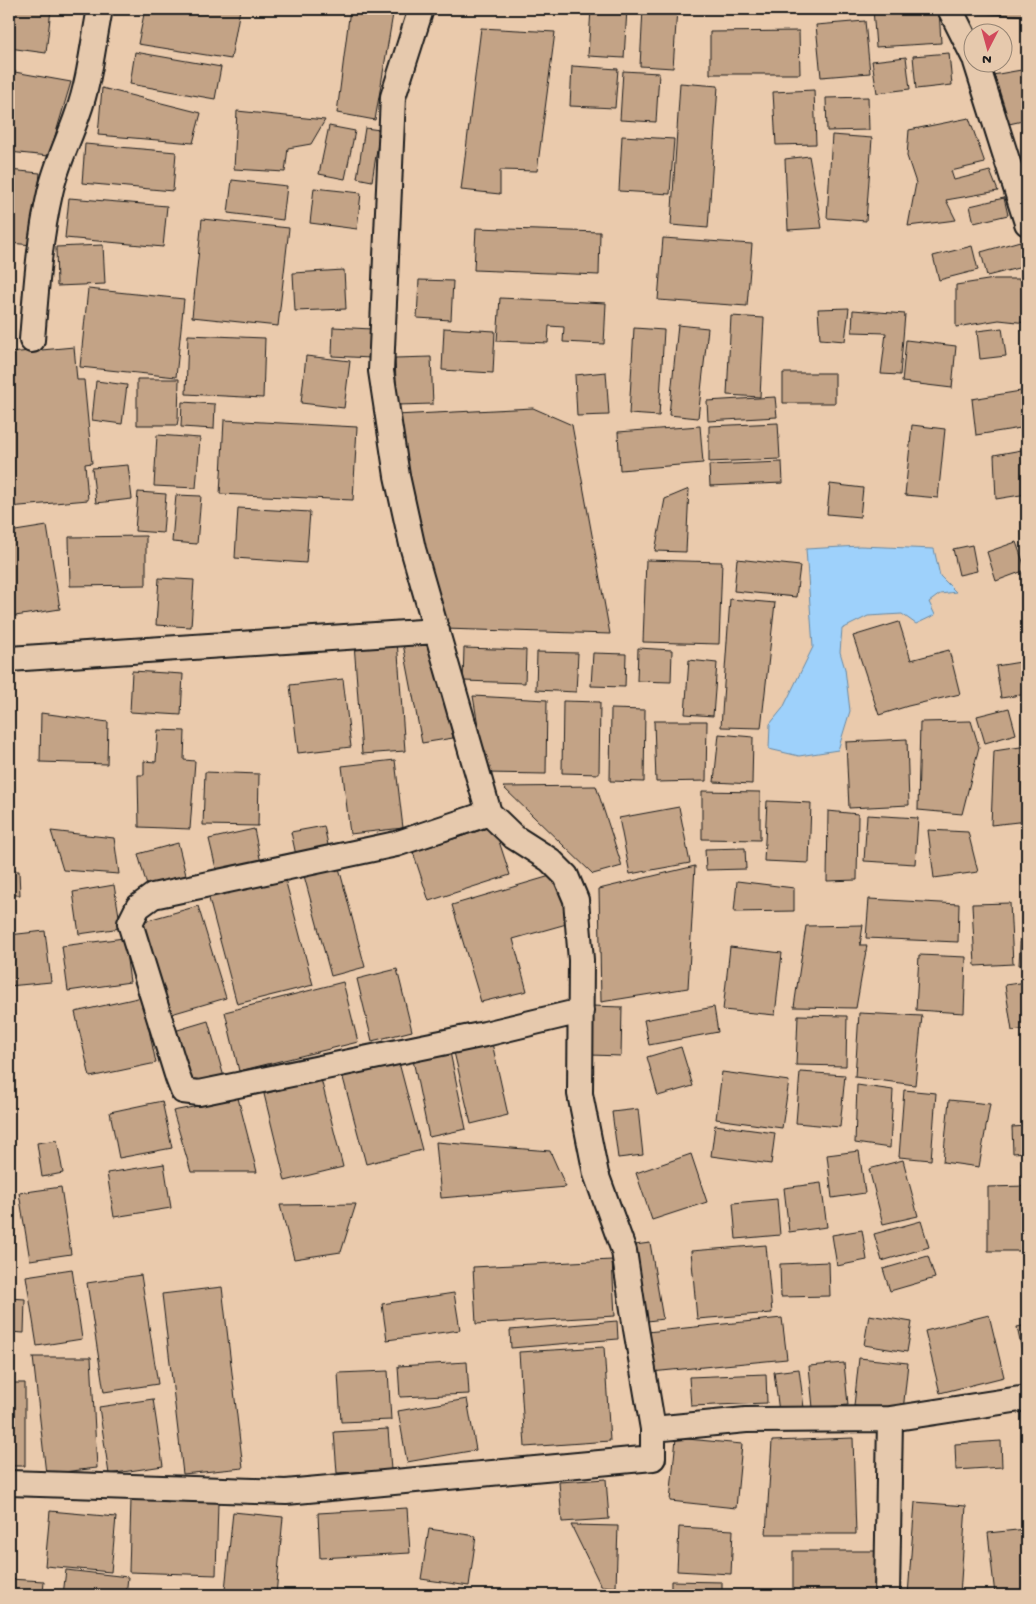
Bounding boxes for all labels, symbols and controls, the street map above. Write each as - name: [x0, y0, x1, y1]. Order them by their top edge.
- north arrow: [964, 22, 1014, 72]
- text: N: [981, 50, 992, 67]

